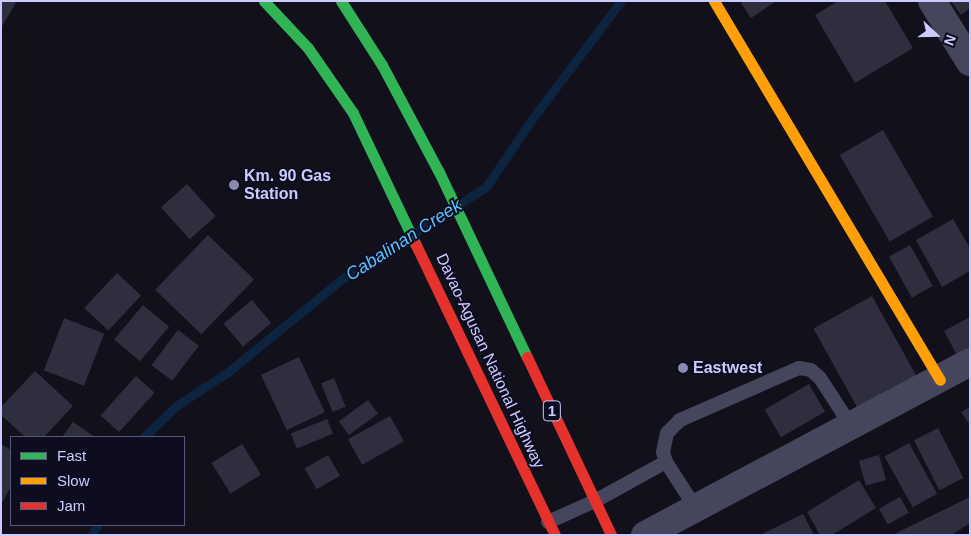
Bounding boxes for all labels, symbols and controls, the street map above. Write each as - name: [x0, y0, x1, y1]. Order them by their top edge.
- north arrow: [911, 10, 961, 60]
- text: N: [941, 33, 959, 48]
- place label: Km. 90 Gas Station: [244, 166, 331, 204]
- marker: Km. 90 Gas Station: [228, 179, 240, 191]
- water label: Cabalinan Creek: [342, 194, 466, 286]
- street label: Davao-Agusan National Highway: [432, 251, 548, 471]
- place label: Eastwest: [693, 358, 762, 378]
- marker: Eastwest: [677, 362, 689, 374]
- road number: 1: [542, 398, 562, 424]
- legend: [10, 436, 185, 526]
- text: Fast: [57, 447, 86, 464]
- text: Slow: [57, 472, 90, 489]
- text: Jam: [57, 497, 85, 514]

